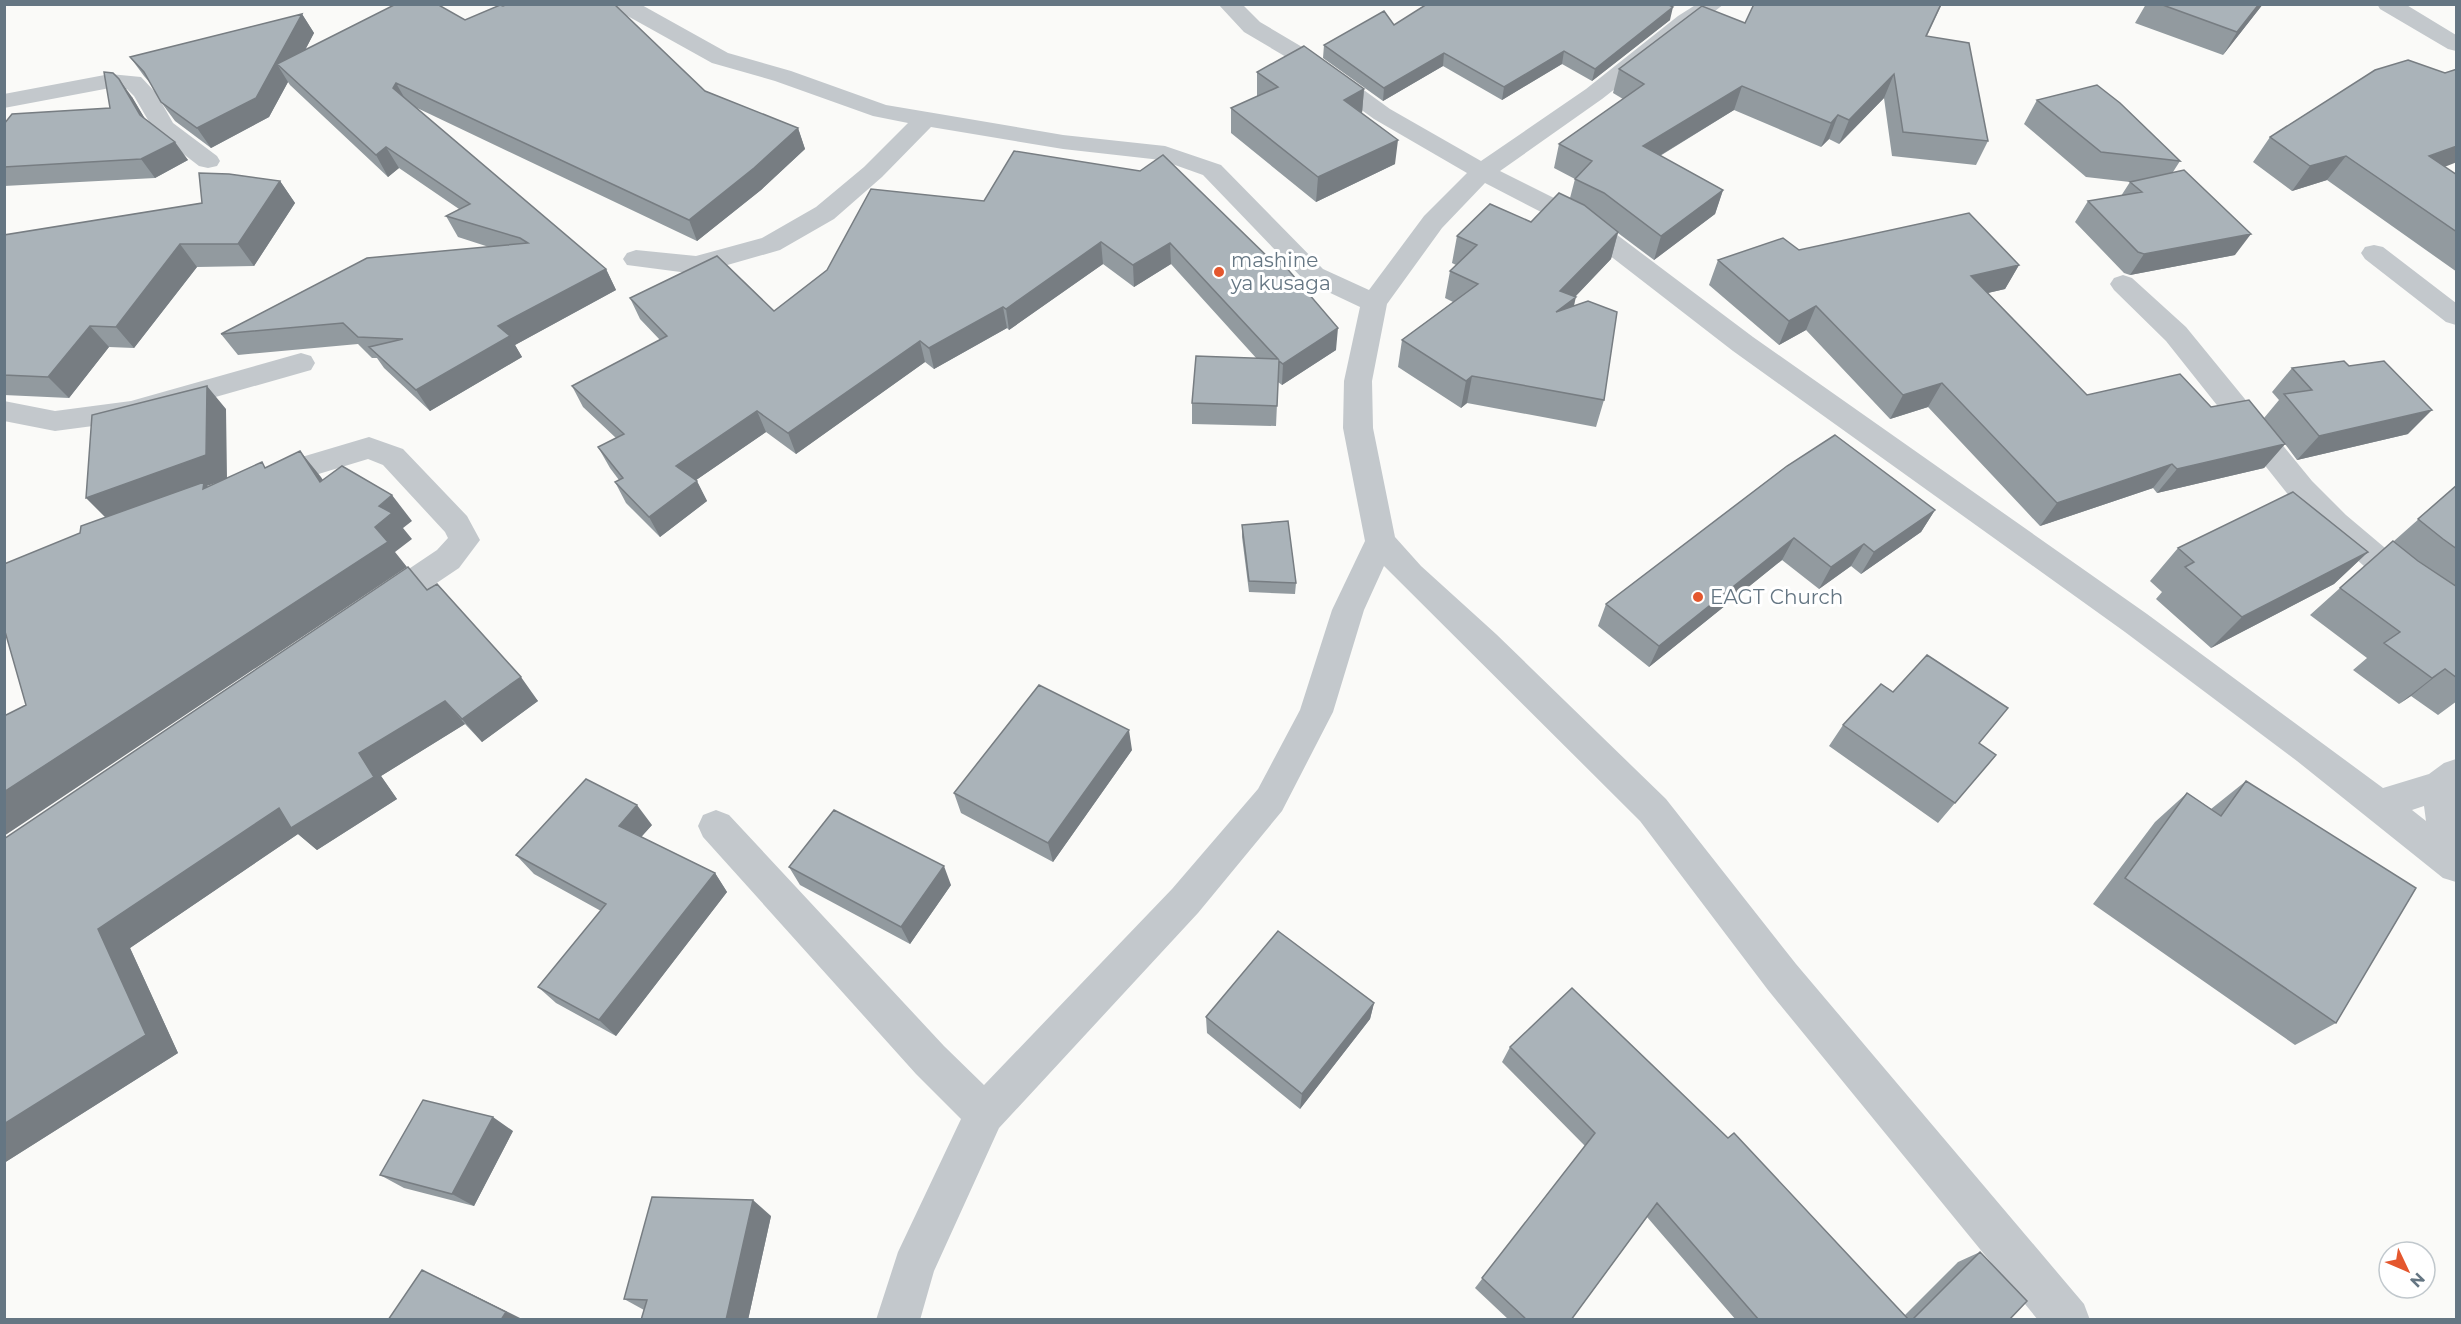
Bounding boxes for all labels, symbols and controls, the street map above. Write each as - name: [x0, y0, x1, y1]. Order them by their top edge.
- place label: mashine ya kusaga: [1230, 248, 1331, 295]
- marker: mashine ya kusaga: [1212, 265, 1226, 279]
- place label: EAGT Church: [1710, 585, 1843, 609]
- marker: EAGT Church: [1691, 590, 1705, 604]
- north arrow: [2377, 1240, 2437, 1300]
- text: N: [2406, 1269, 2429, 1291]

